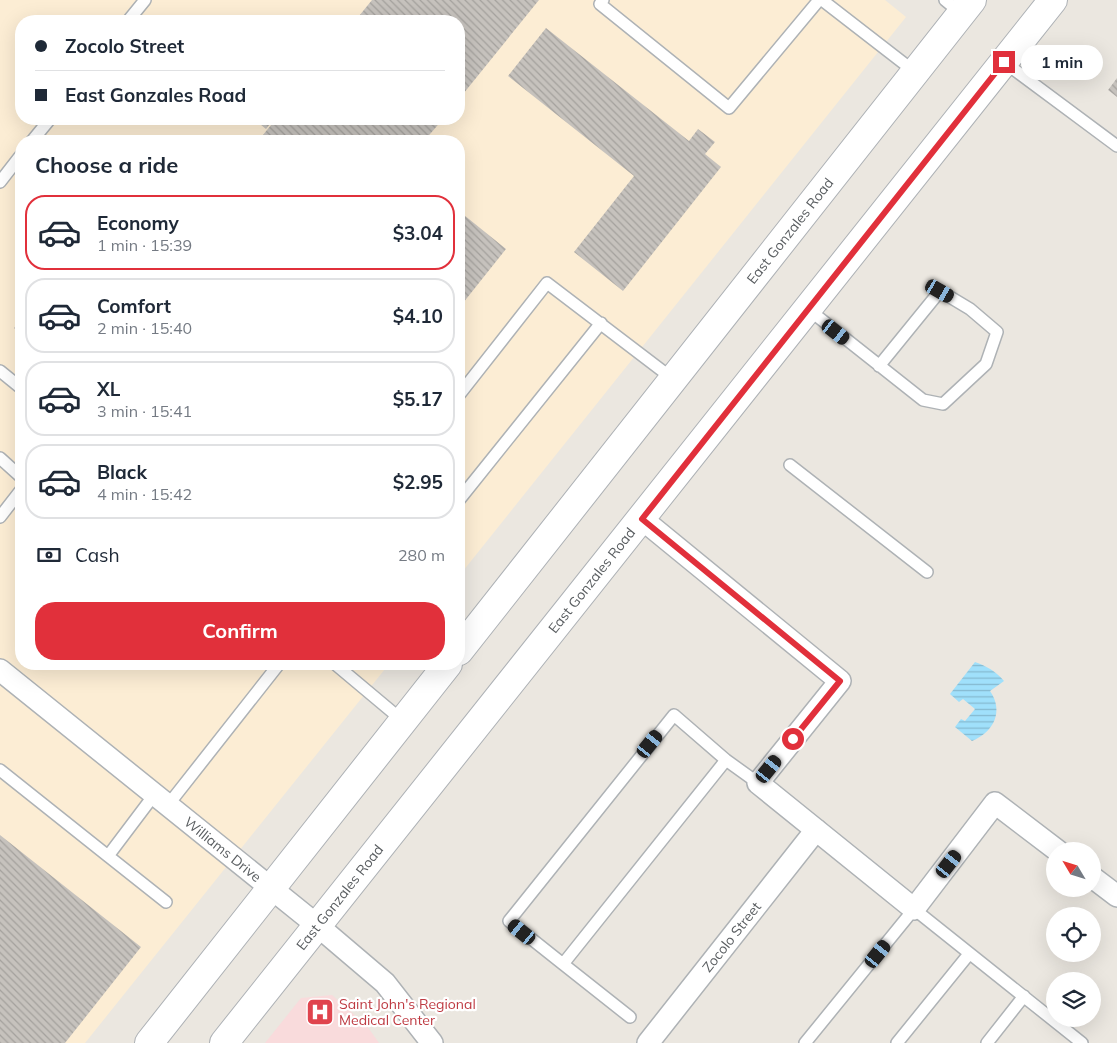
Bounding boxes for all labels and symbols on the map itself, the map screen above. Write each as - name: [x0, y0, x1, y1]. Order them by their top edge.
- callout: 1 min: [1022, 44, 1104, 80]
- route end: [993, 51, 1015, 73]
- street label: East Gonzales Road: [743, 174, 837, 287]
- car: [923, 277, 956, 305]
- car: [819, 317, 852, 347]
- street label: East Gonzales Road: [544, 524, 639, 637]
- car: [634, 728, 665, 760]
- route start: [782, 728, 804, 750]
- car: [753, 753, 784, 785]
- street label: Williams Drive: [180, 813, 265, 886]
- street label: East Gonzales Road: [292, 841, 387, 954]
- north arrow: [1046, 842, 1101, 898]
- car: [933, 848, 964, 880]
- street label: Zocolo Street: [698, 898, 765, 976]
- car: [505, 917, 538, 947]
- car: [862, 938, 893, 970]
- place label: Saint John's Regional Medical Center: [339, 995, 476, 1029]
- hospital icon: Saint John's Regional Medical Center: [305, 997, 335, 1027]

